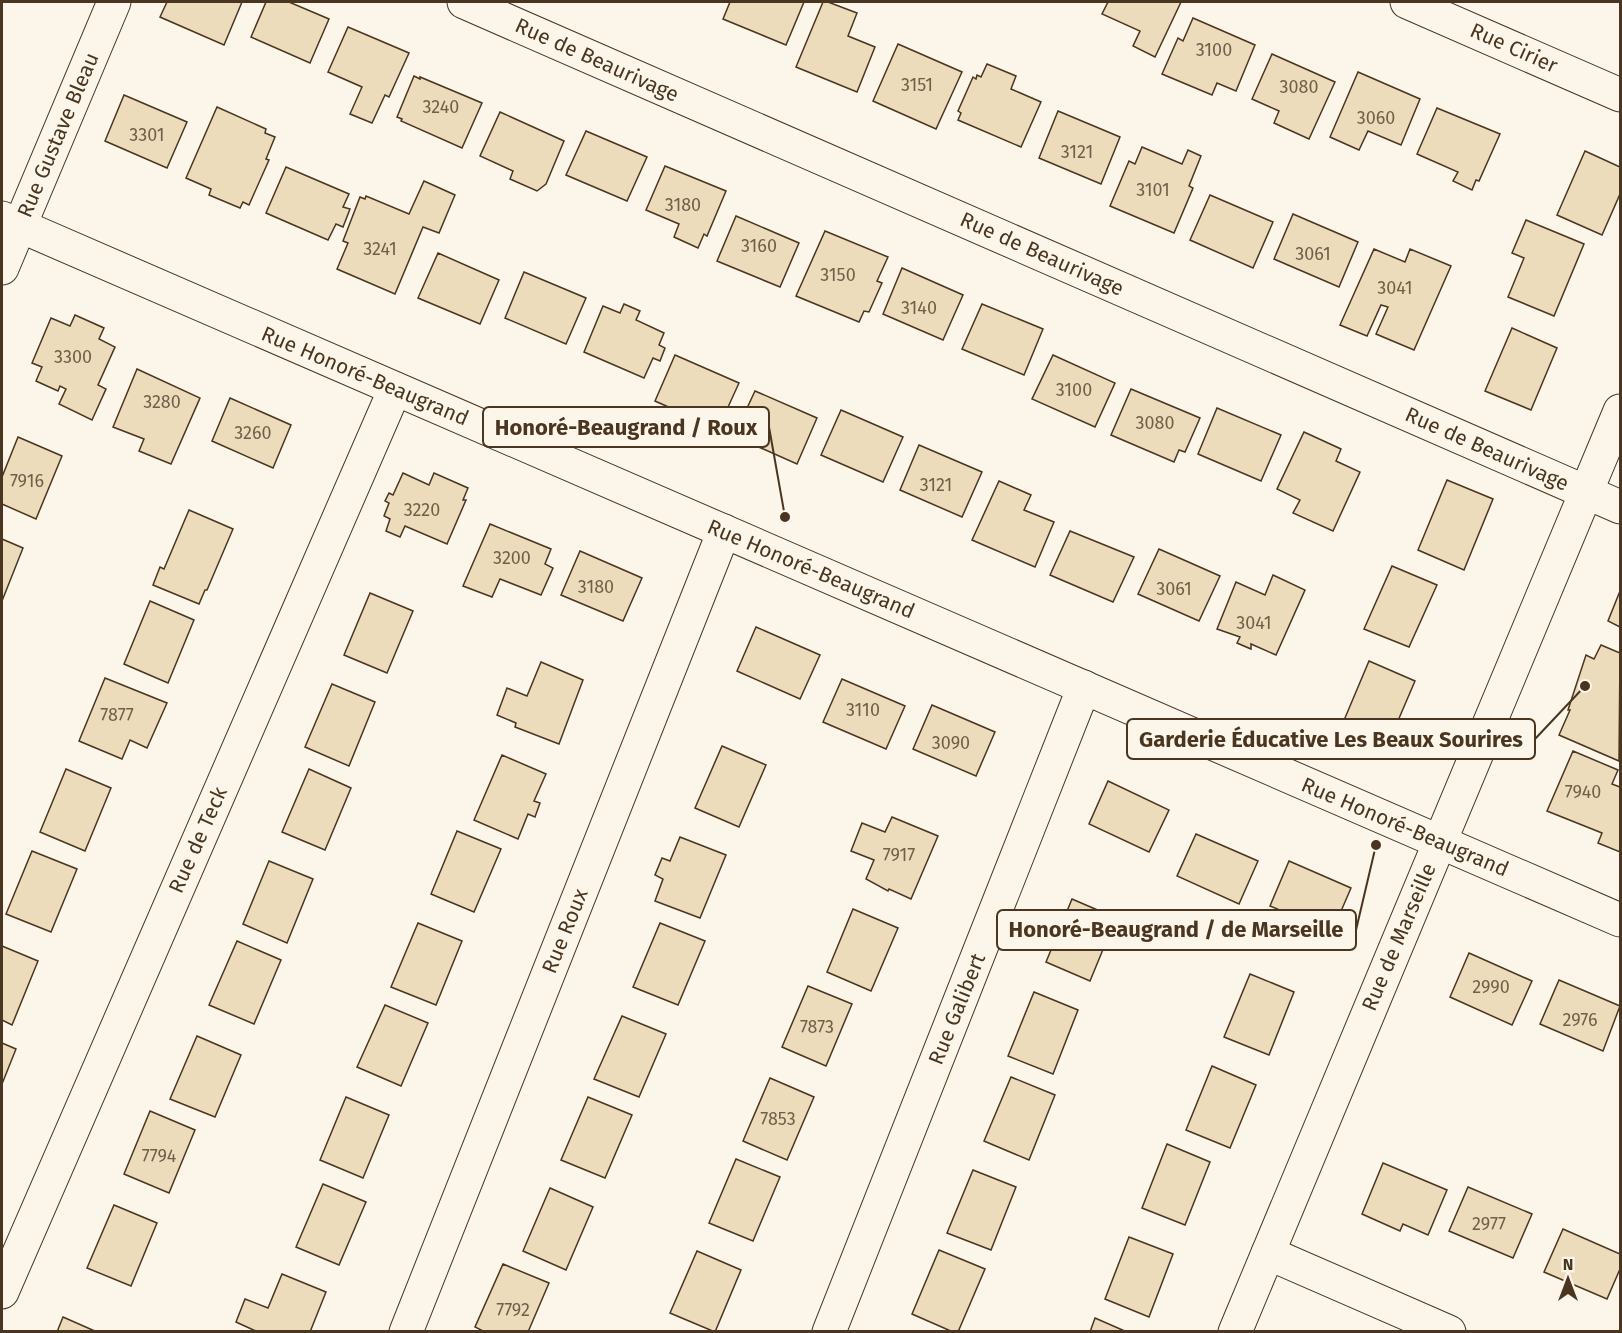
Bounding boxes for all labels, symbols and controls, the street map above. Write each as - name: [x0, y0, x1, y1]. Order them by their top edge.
- street label: Rue de Beaurivage: [511, 12, 683, 108]
- street label: Rue Cirier: [1466, 17, 1562, 79]
- house number: 3100: [1196, 39, 1232, 61]
- street label: Rue Gustave Bleau: [12, 49, 104, 221]
- house number: 3151: [901, 74, 933, 96]
- house number: 3080: [1280, 76, 1319, 98]
- house number: 3240: [423, 96, 459, 118]
- house number: 3060: [1357, 107, 1395, 129]
- house number: 3301: [129, 124, 165, 146]
- house number: 3121: [1061, 141, 1093, 163]
- house number: 3101: [1136, 179, 1170, 201]
- house number: 3180: [665, 194, 701, 216]
- street label: Rue de Beaurivage: [956, 206, 1128, 302]
- house number: 3160: [741, 235, 777, 257]
- house number: 3241: [363, 238, 397, 260]
- house number: 3061: [1295, 243, 1331, 265]
- house number: 3150: [820, 264, 856, 286]
- house number: 3041: [1377, 277, 1413, 299]
- house number: 3140: [901, 297, 937, 319]
- street label: Rue Honoré-Beaugrand: [257, 321, 473, 431]
- house number: 3300: [54, 346, 92, 368]
- house number: 3100: [1056, 379, 1092, 401]
- house number: 3280: [143, 391, 181, 413]
- street label: Rue de Beaurivage: [1401, 401, 1573, 497]
- callout: Honoré-Beaugrand / Roux: [483, 407, 769, 447]
- house number: 3080: [1136, 412, 1175, 434]
- text: Honoré-Beaugrand / Roux: [495, 414, 758, 441]
- house number: 3260: [234, 422, 272, 444]
- house number: 7916: [10, 470, 44, 492]
- house number: 3121: [920, 474, 952, 496]
- house number: 3220: [404, 499, 440, 521]
- street label: Rue Honoré-Beaugrand: [703, 514, 919, 624]
- house number: 3200: [493, 547, 531, 569]
- house number: 3180: [578, 576, 614, 598]
- house number: 3061: [1156, 578, 1192, 600]
- house number: 3041: [1236, 612, 1272, 634]
- house number: 3110: [846, 699, 880, 721]
- house number: 7877: [100, 704, 134, 726]
- callout: Garderie Éducative Les Beaux Sourires: [1127, 719, 1535, 759]
- text: Garderie Éducative Les Beaux Sourires: [1139, 726, 1523, 753]
- house number: 3090: [932, 732, 970, 754]
- street label: Rue Honoré-Beaugrand: [1297, 772, 1513, 882]
- house number: 7940: [1565, 781, 1601, 803]
- street label: Rue de Teck: [163, 783, 233, 897]
- house number: 7917: [883, 844, 915, 866]
- street label: Rue de Marseille: [1356, 859, 1442, 1015]
- street label: Rue Roux: [536, 884, 594, 977]
- callout: Honoré-Beaugrand / de Marseille: [997, 910, 1356, 950]
- text: Honoré-Beaugrand / de Marseille: [1009, 916, 1343, 943]
- street label: Rue Galibert: [923, 949, 991, 1069]
- house number: 2990: [1472, 976, 1510, 998]
- house number: 2976: [1562, 1009, 1598, 1031]
- house number: 7873: [800, 1016, 834, 1038]
- house number: 7853: [760, 1108, 796, 1130]
- house number: 7794: [142, 1145, 177, 1167]
- house number: 2977: [1472, 1213, 1506, 1235]
- north arrow: [1538, 1249, 1598, 1309]
- text: N: [1563, 1255, 1573, 1274]
- house number: 7792: [496, 1299, 530, 1321]

